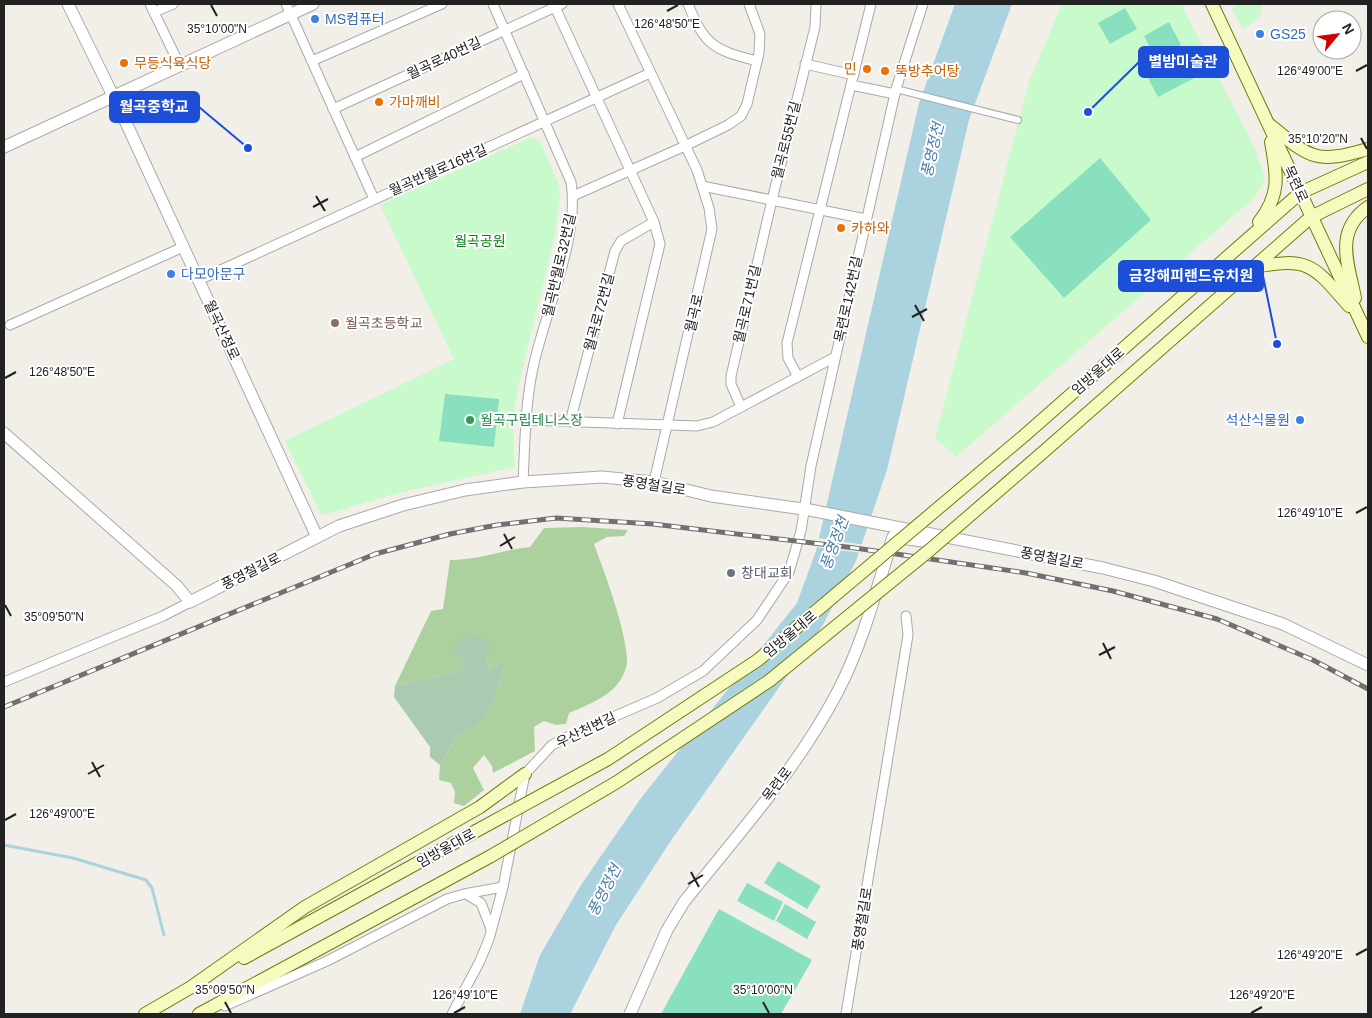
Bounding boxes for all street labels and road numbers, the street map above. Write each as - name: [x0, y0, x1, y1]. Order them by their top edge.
- street label: 월곡로40번길: [404, 34, 484, 82]
- street label: 월곡로55번길: [769, 99, 803, 181]
- street label: 월곡반월로16번길: [386, 141, 490, 199]
- street label: 목련로: [1281, 163, 1311, 205]
- street label: 월곡반월로32번길: [539, 212, 579, 318]
- street label: 목련로142번길: [831, 254, 865, 344]
- street label: 월곡로71번길: [730, 263, 764, 345]
- street label: 월곡로72번길: [581, 271, 617, 353]
- street label: 월곡로: [682, 292, 706, 334]
- street label: 월곡산정로: [201, 297, 243, 363]
- street label: 임방울대로: [1068, 344, 1128, 398]
- street label: 풍영철길로: [621, 472, 687, 498]
- street label: 풍영철길로: [1019, 544, 1085, 572]
- street label: 풍영철길로: [219, 549, 283, 593]
- street label: 임방울대로: [760, 607, 820, 661]
- street label: 우산천변길: [553, 709, 619, 751]
- street label: 목련로: [759, 764, 795, 804]
- street label: 임방울대로: [414, 825, 478, 871]
- street label: 풍영철길로: [849, 886, 875, 952]

